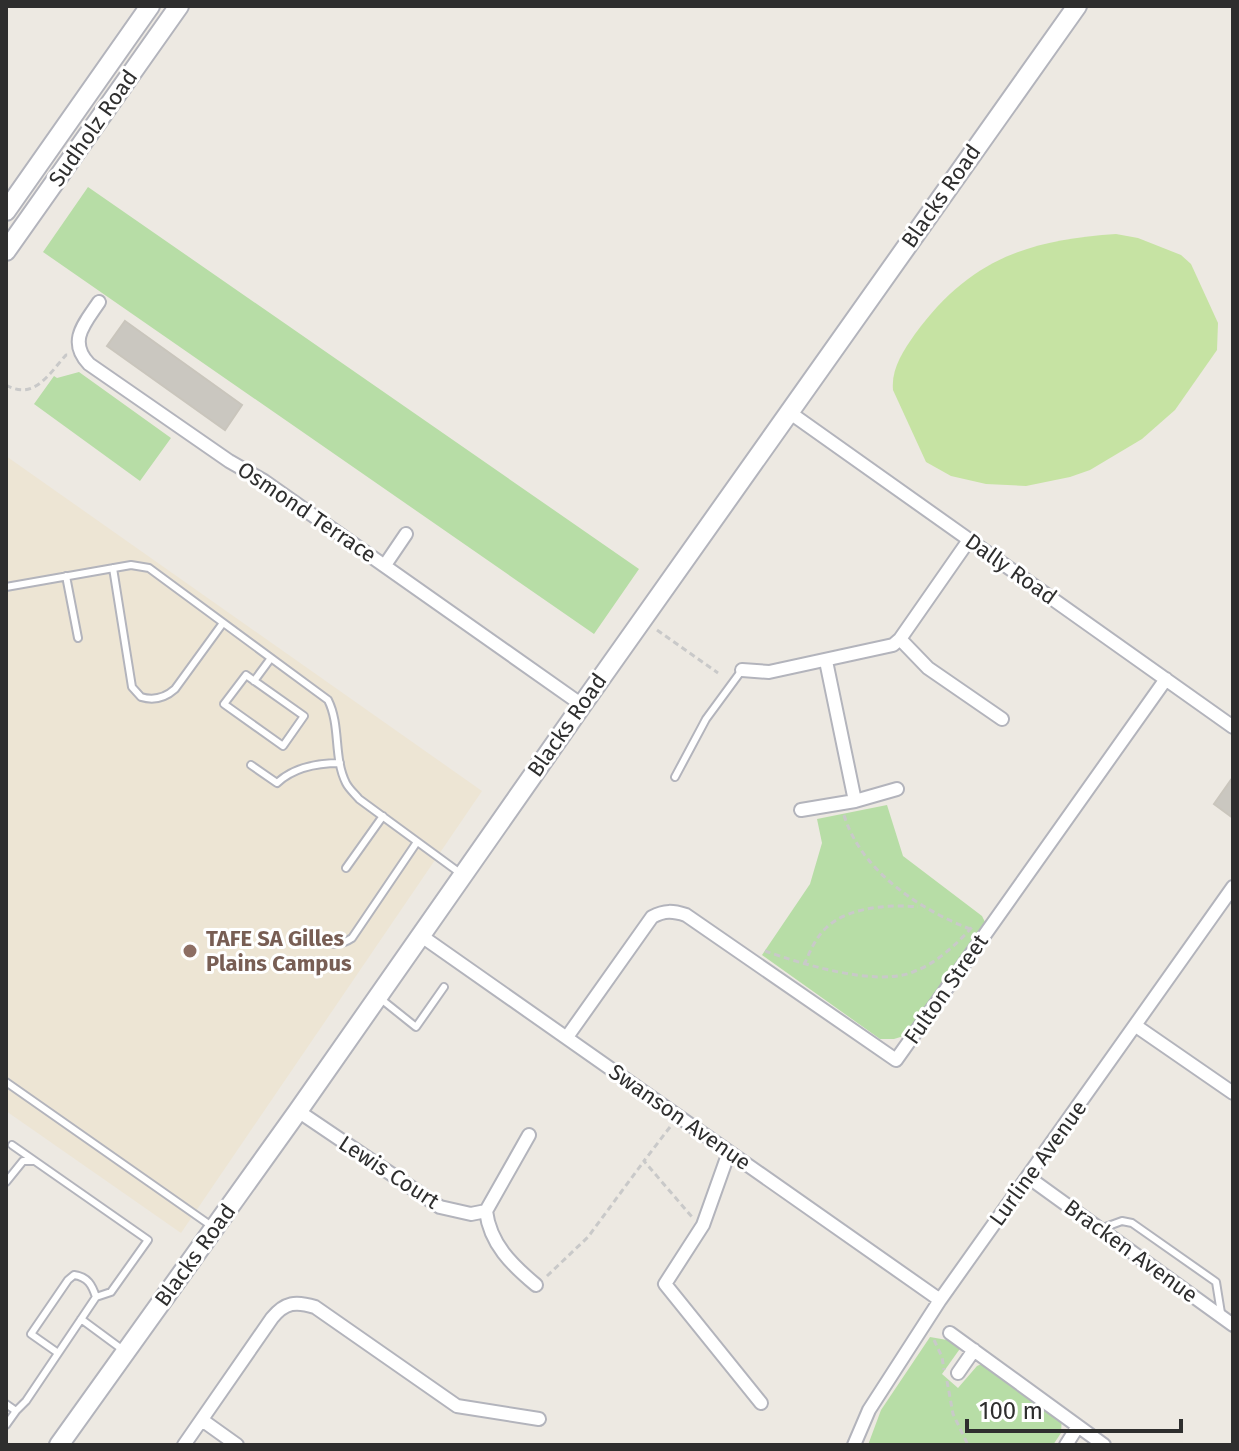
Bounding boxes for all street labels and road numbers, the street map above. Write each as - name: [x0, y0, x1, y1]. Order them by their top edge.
- street label: Sudholz Road: [43, 64, 143, 192]
- street label: Blacks Road: [895, 139, 987, 253]
- street label: Osmond Terrace: [233, 456, 381, 568]
- street label: Dally Road: [960, 528, 1062, 610]
- street label: Blacks Road: [521, 668, 613, 782]
- street label: Fulton Street: [898, 929, 994, 1049]
- street label: Swanson Avenue: [604, 1058, 756, 1176]
- street label: Lurline Avenue: [983, 1095, 1093, 1231]
- street label: Lewis Court: [334, 1130, 444, 1215]
- street label: Bracken Avenue: [1059, 1194, 1203, 1308]
- street label: Blacks Road: [149, 1198, 241, 1312]

